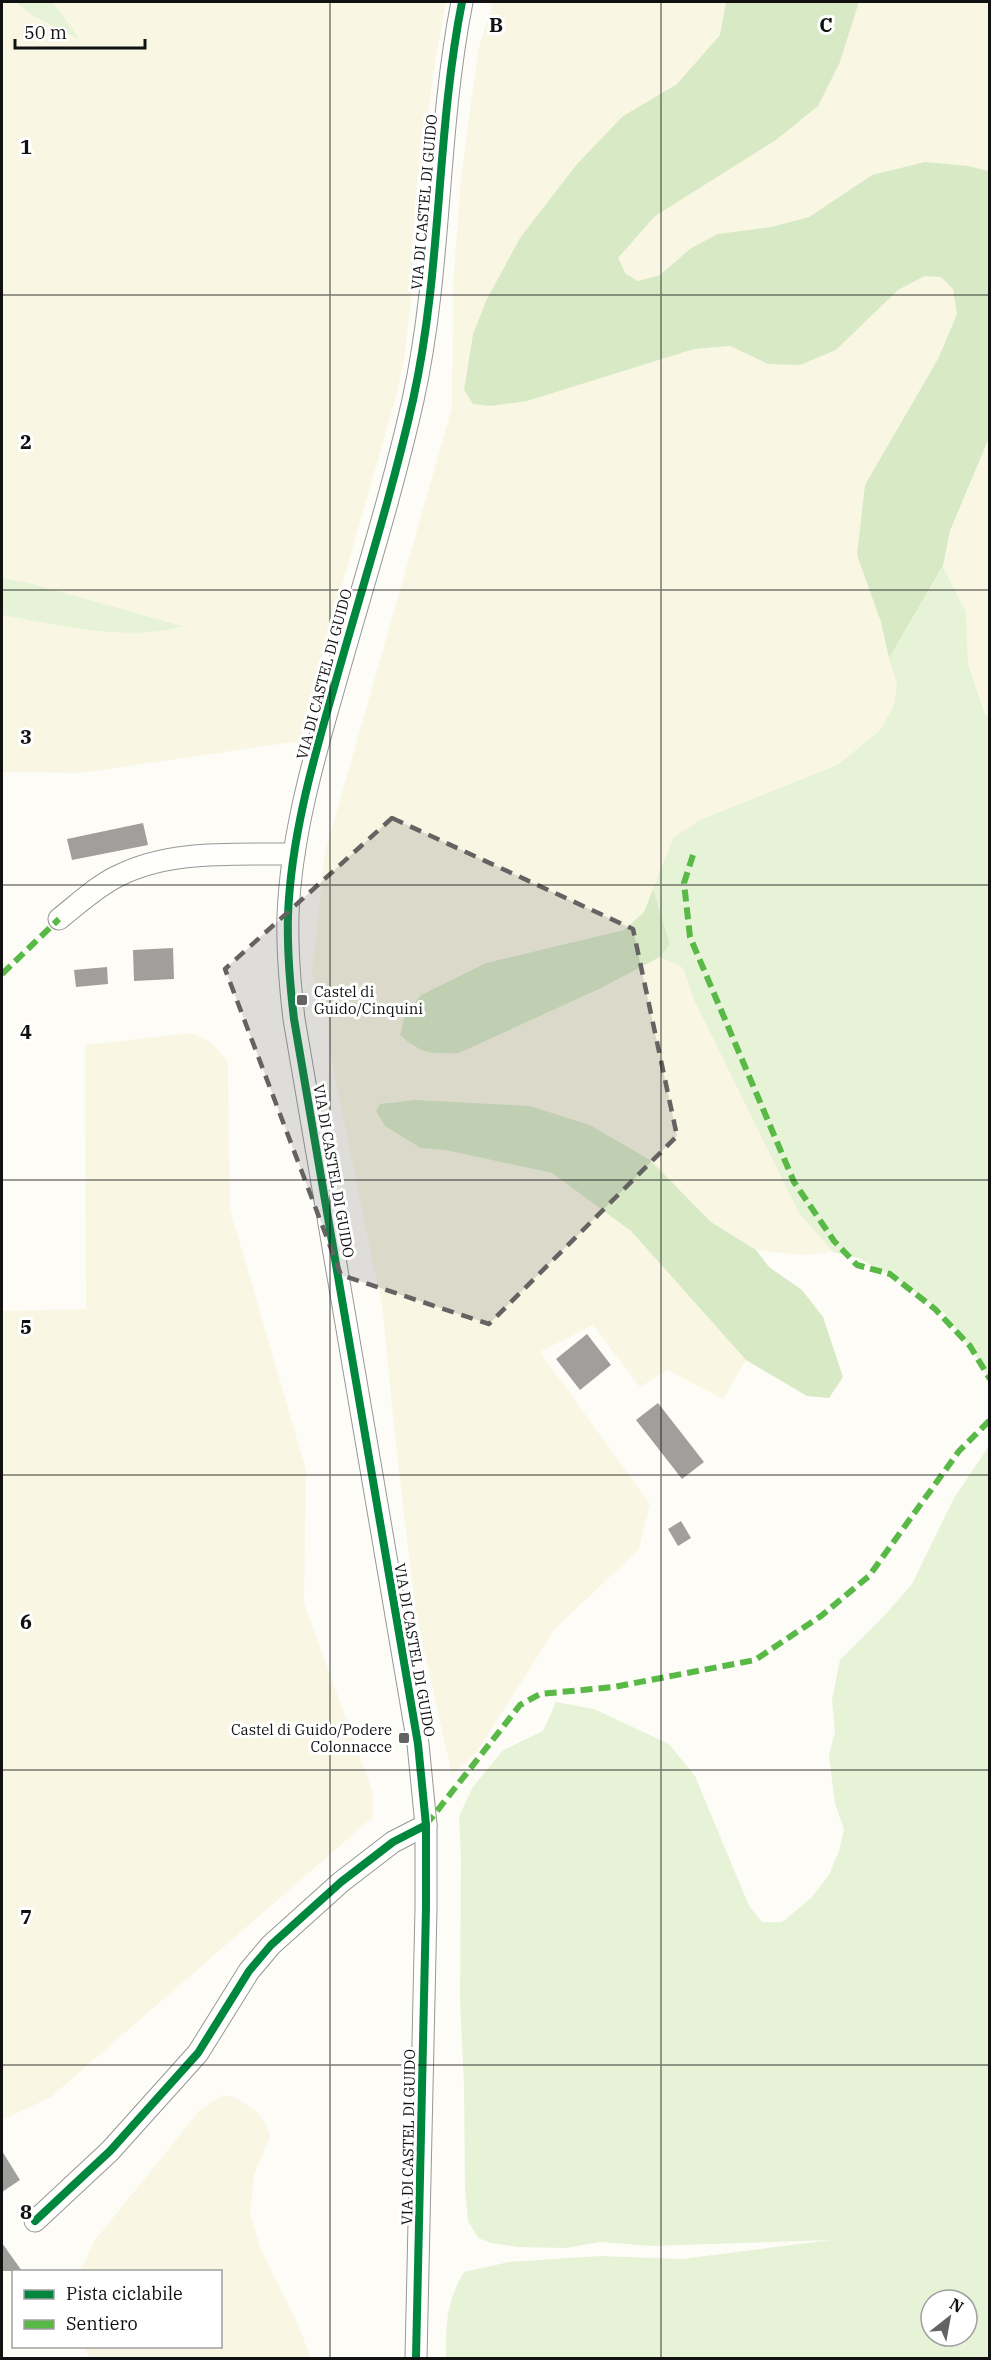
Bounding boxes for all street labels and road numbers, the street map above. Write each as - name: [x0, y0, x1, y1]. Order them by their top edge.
- street label: VIA DI CASTEL DI GUIDO: [407, 113, 441, 291]
- street label: VIA DI CASTEL DI GUIDO: [292, 586, 356, 762]
- street label: VIA DI CASTEL DI GUIDO: [309, 1083, 359, 1259]
- street label: VIA DI CASTEL DI GUIDO: [390, 1562, 440, 1738]
- street label: VIA DI CASTEL DI GUIDO: [397, 2049, 419, 2225]

